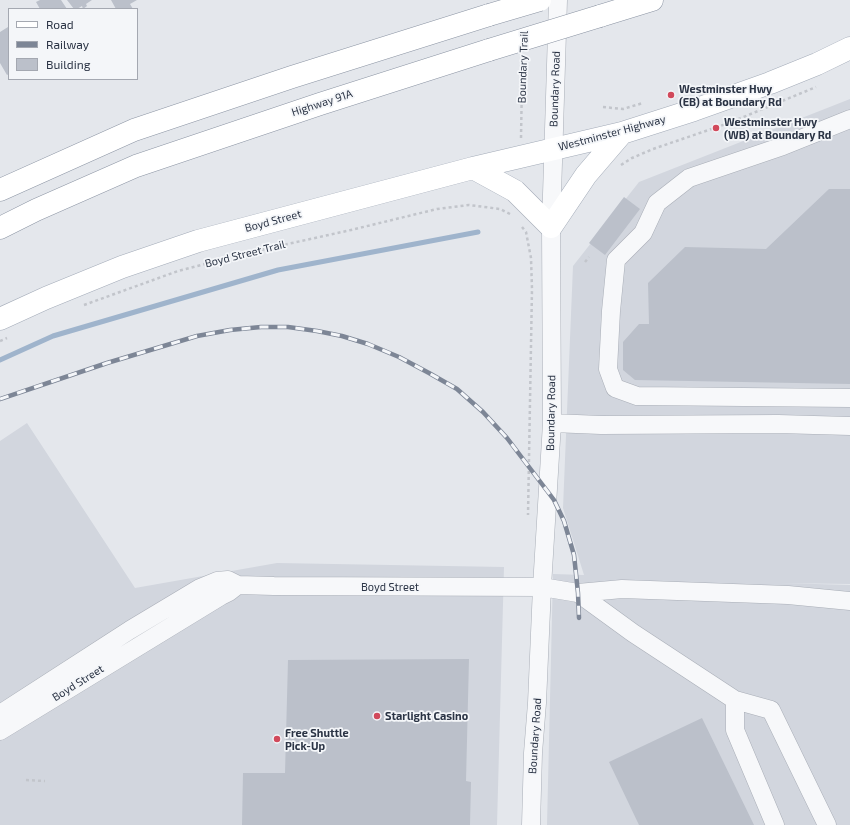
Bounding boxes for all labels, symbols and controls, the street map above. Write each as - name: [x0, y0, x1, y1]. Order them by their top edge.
- legend: [8, 8, 138, 80]
- text: Road: [46, 17, 74, 31]
- street label: Boundary Trail: [515, 31, 531, 103]
- text: Railway: [46, 37, 89, 51]
- street label: Boundary Road: [547, 51, 563, 127]
- text: Building: [46, 57, 90, 71]
- place label: Westminster Hwy (EB) at Boundary Rd: [679, 82, 782, 108]
- street label: Highway 91A: [290, 87, 354, 119]
- marker: Westminster Hwy (EB) at Boundary Rd: [666, 90, 676, 100]
- street label: Westminster Highway: [557, 112, 667, 154]
- place label: Westminster Hwy (WB) at Boundary Rd: [724, 115, 831, 141]
- marker: Westminster Hwy (WB) at Boundary Rd: [711, 123, 721, 133]
- street label: Boyd Street: [243, 207, 303, 235]
- street label: Boyd Street Trail: [203, 238, 287, 270]
- street label: Boundary Road: [544, 375, 558, 451]
- street label: Boyd Street: [361, 580, 419, 594]
- street label: Boyd Street: [50, 662, 106, 704]
- street label: Boundary Road: [526, 698, 544, 774]
- place label: Starlight Casino: [385, 709, 468, 723]
- marker: Starlight Casino: [372, 711, 382, 721]
- place label: Free Shuttle Pick-Up: [285, 726, 349, 752]
- marker: Free Shuttle Pick-Up: [272, 734, 282, 744]

